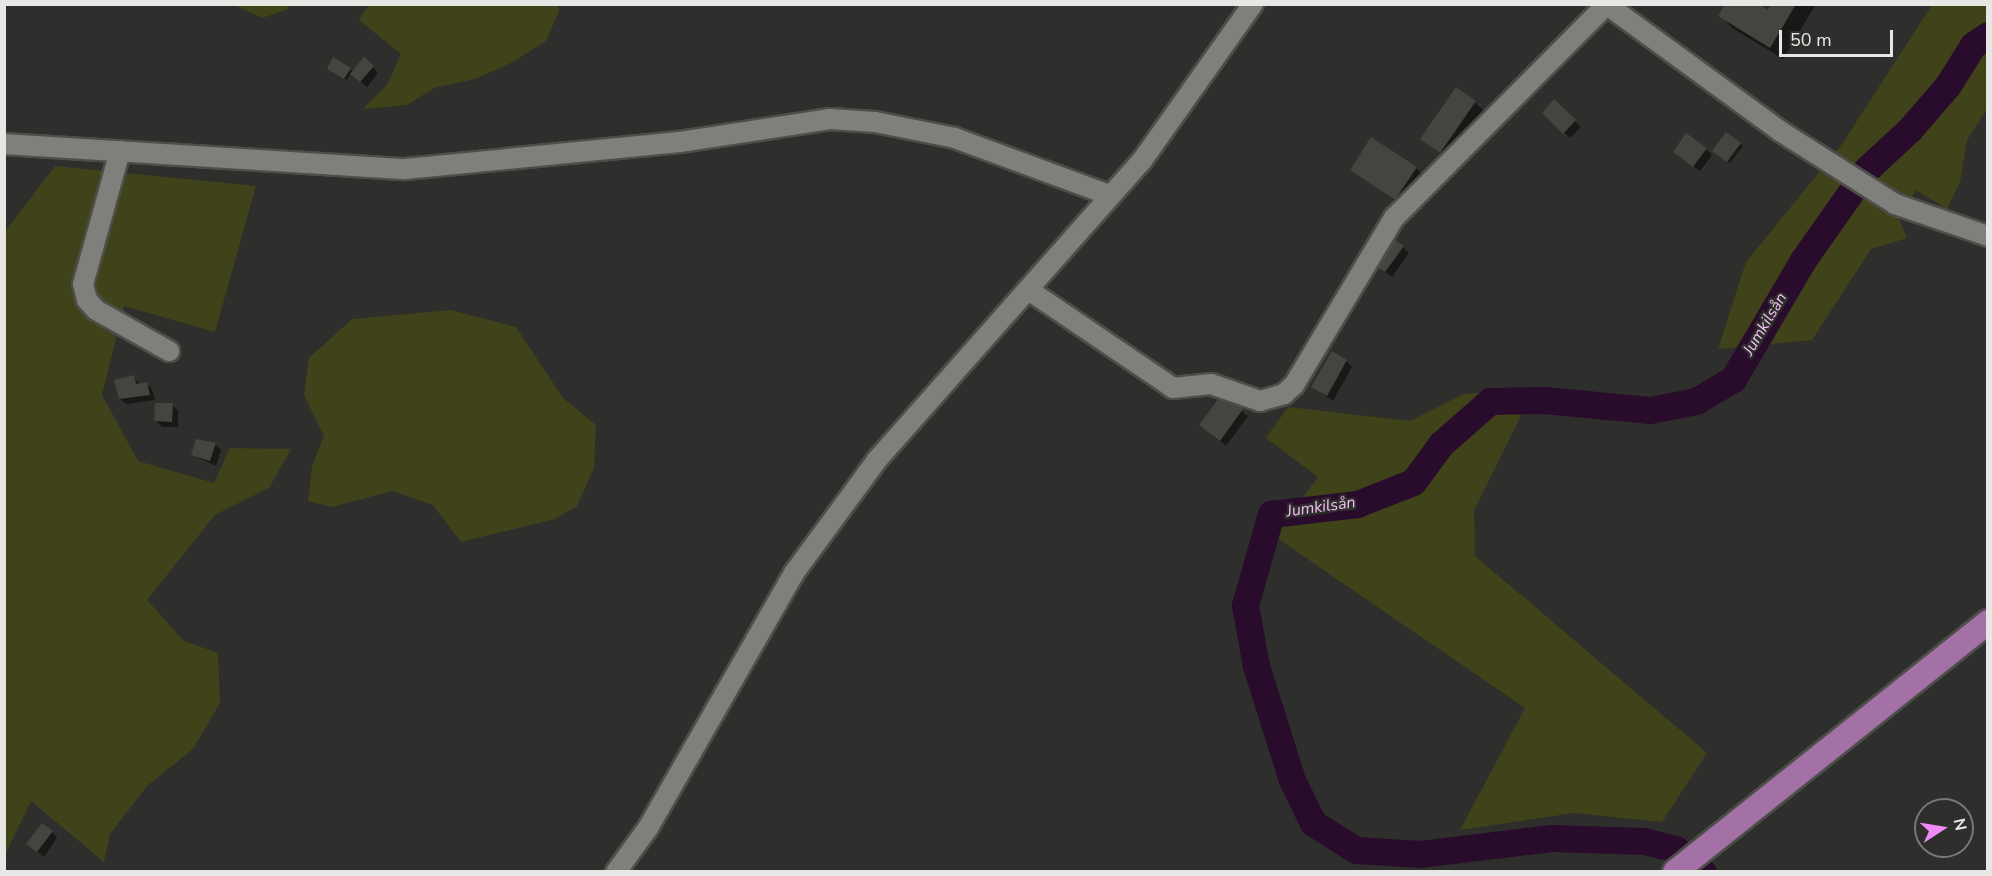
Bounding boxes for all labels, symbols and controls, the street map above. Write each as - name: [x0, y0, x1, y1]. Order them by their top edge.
- scale bar: [1782, 18, 1896, 56]
- text: 50 m: [1790, 28, 1832, 52]
- water label: Jumkilsån: [1739, 289, 1791, 359]
- water label: Jumkilsån: [1285, 493, 1357, 521]
- north arrow: [1914, 798, 1974, 858]
- text: N: [1948, 817, 1972, 833]

